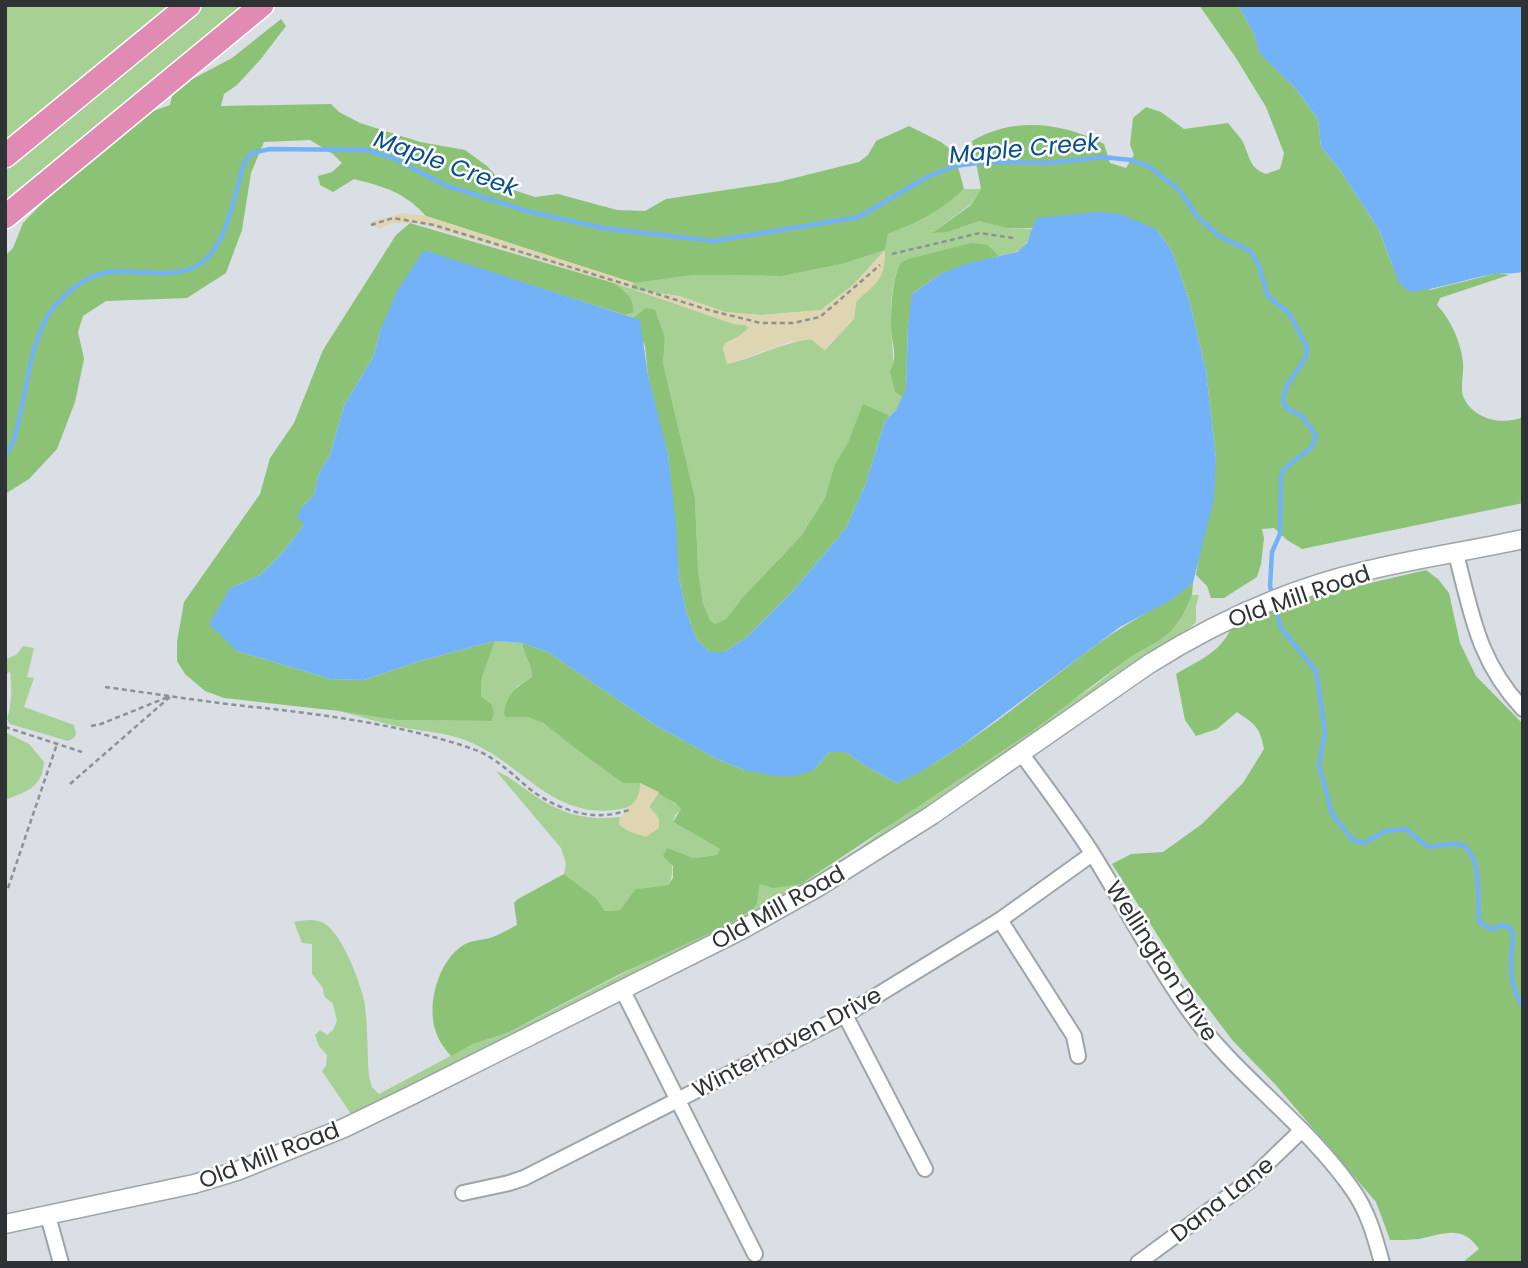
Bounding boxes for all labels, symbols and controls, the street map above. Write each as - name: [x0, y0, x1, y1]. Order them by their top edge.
- water label: Maple Creek: [370, 122, 524, 205]
- water label: Maple Creek: [948, 125, 1102, 171]
- street label: Old Mill Road: [1224, 557, 1374, 635]
- street label: Old Mill Road: [705, 857, 851, 957]
- street label: Wellington Drive: [1098, 874, 1226, 1048]
- street label: Winterhaven Drive: [687, 979, 887, 1105]
- street label: Old Mill Road: [194, 1114, 344, 1196]
- street label: Dana Lane: [1164, 1149, 1280, 1249]

